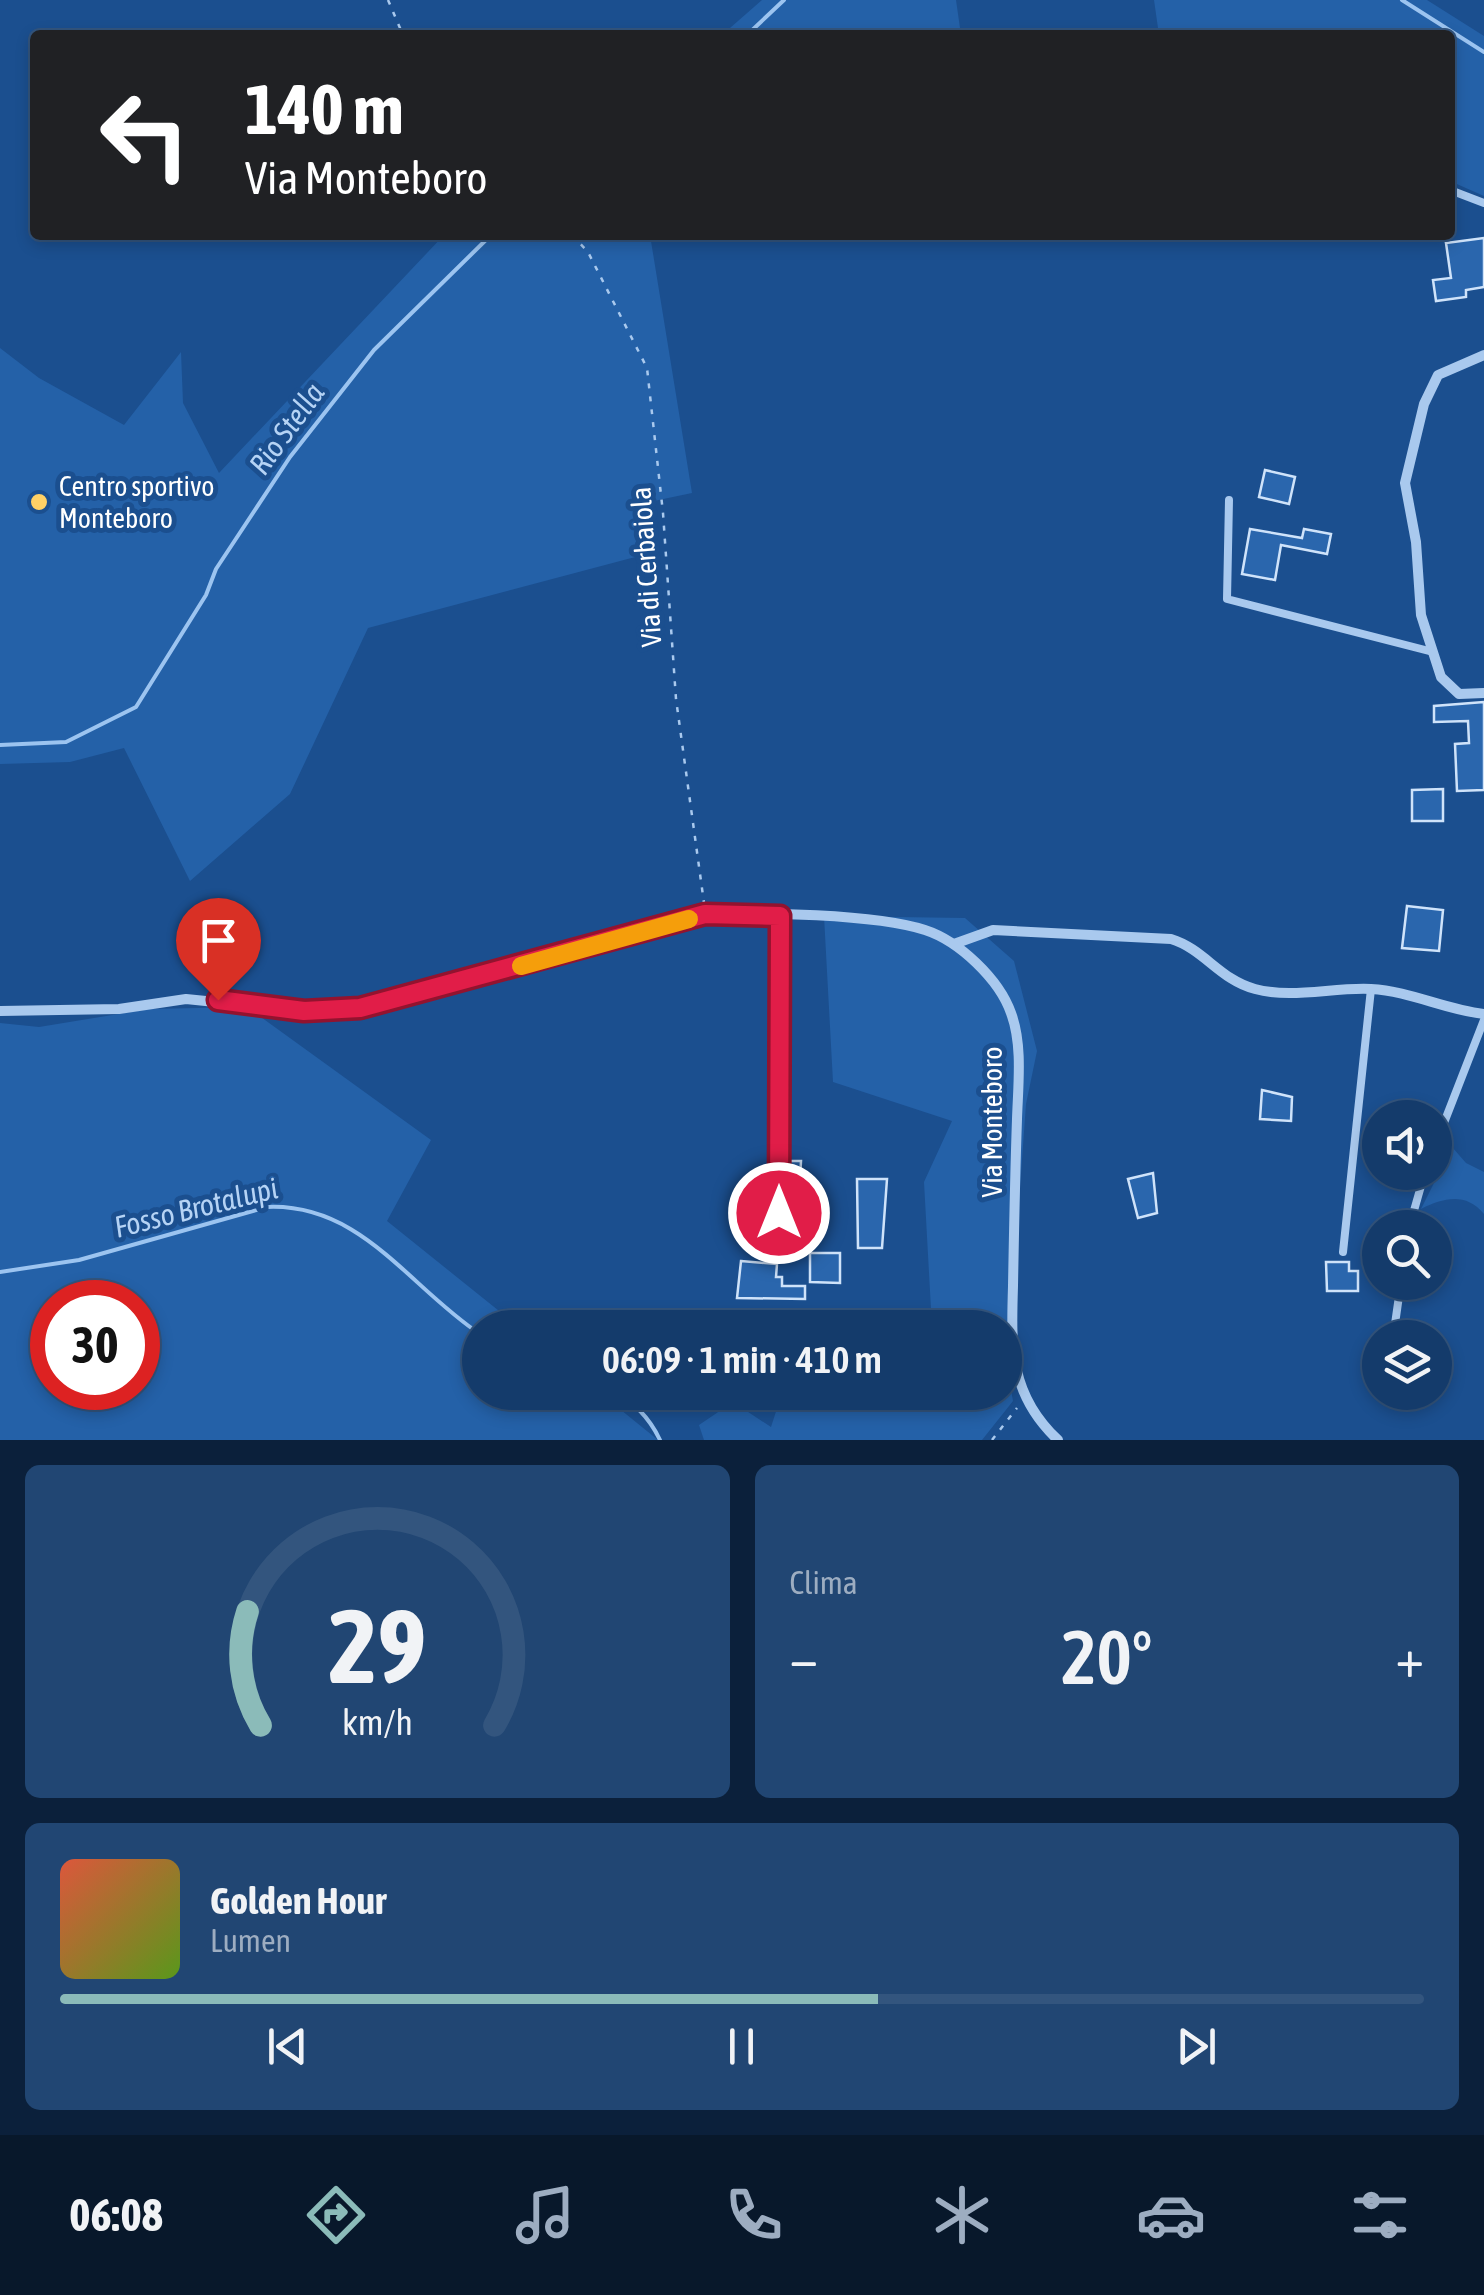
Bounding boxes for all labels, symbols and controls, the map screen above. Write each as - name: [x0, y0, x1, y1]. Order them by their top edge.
- text: 140 m: [245, 69, 404, 149]
- icon: left: [80, 70, 210, 200]
- text: Via Monteboro: [245, 152, 487, 204]
- water label: Rio Stella: [242, 376, 331, 481]
- place label: Centro sportivo Monteboro: [59, 470, 214, 534]
- street label: Via di Cerbaiola: [624, 486, 668, 648]
- marker: Centro sportivo Monteboro: [28, 491, 50, 513]
- pin: [176, 898, 261, 1001]
- icon: arrive: [191, 913, 246, 968]
- street label: Via Monteboro: [976, 1047, 1008, 1197]
- map controls: [1362, 1100, 1452, 1410]
- button: sound: [1362, 1100, 1452, 1190]
- position arrow: [727, 1161, 831, 1265]
- water label: Fosso Brotalupi: [111, 1170, 281, 1244]
- button: search: [1362, 1210, 1452, 1300]
- speed limit sign: 30: [30, 1280, 160, 1410]
- button: layers: [1362, 1320, 1452, 1410]
- text: 06:09 · 1 min · 410 m: [602, 1338, 882, 1381]
- text: Clima: [790, 1564, 858, 1601]
- text: 29: [328, 1586, 426, 1705]
- text: 20°: [1061, 1614, 1152, 1700]
- text: −: [790, 1626, 818, 1689]
- text: +: [1395, 1626, 1424, 1689]
- text: km/h: [342, 1702, 413, 1743]
- text: Golden Hour: [210, 1879, 386, 1922]
- text: Lumen: [210, 1922, 291, 1959]
- icon: previous: [260, 2019, 315, 2074]
- icon: pause: [714, 2019, 769, 2074]
- icon: next: [1169, 2019, 1224, 2074]
- icon: directions: [301, 2180, 371, 2250]
- icon: music: [510, 2180, 580, 2250]
- icon: phone: [719, 2180, 789, 2250]
- icon: climate: [927, 2180, 997, 2250]
- icon: car: [1136, 2180, 1206, 2250]
- icon: filters: [1345, 2180, 1415, 2250]
- text: 06:08: [69, 2189, 163, 2241]

